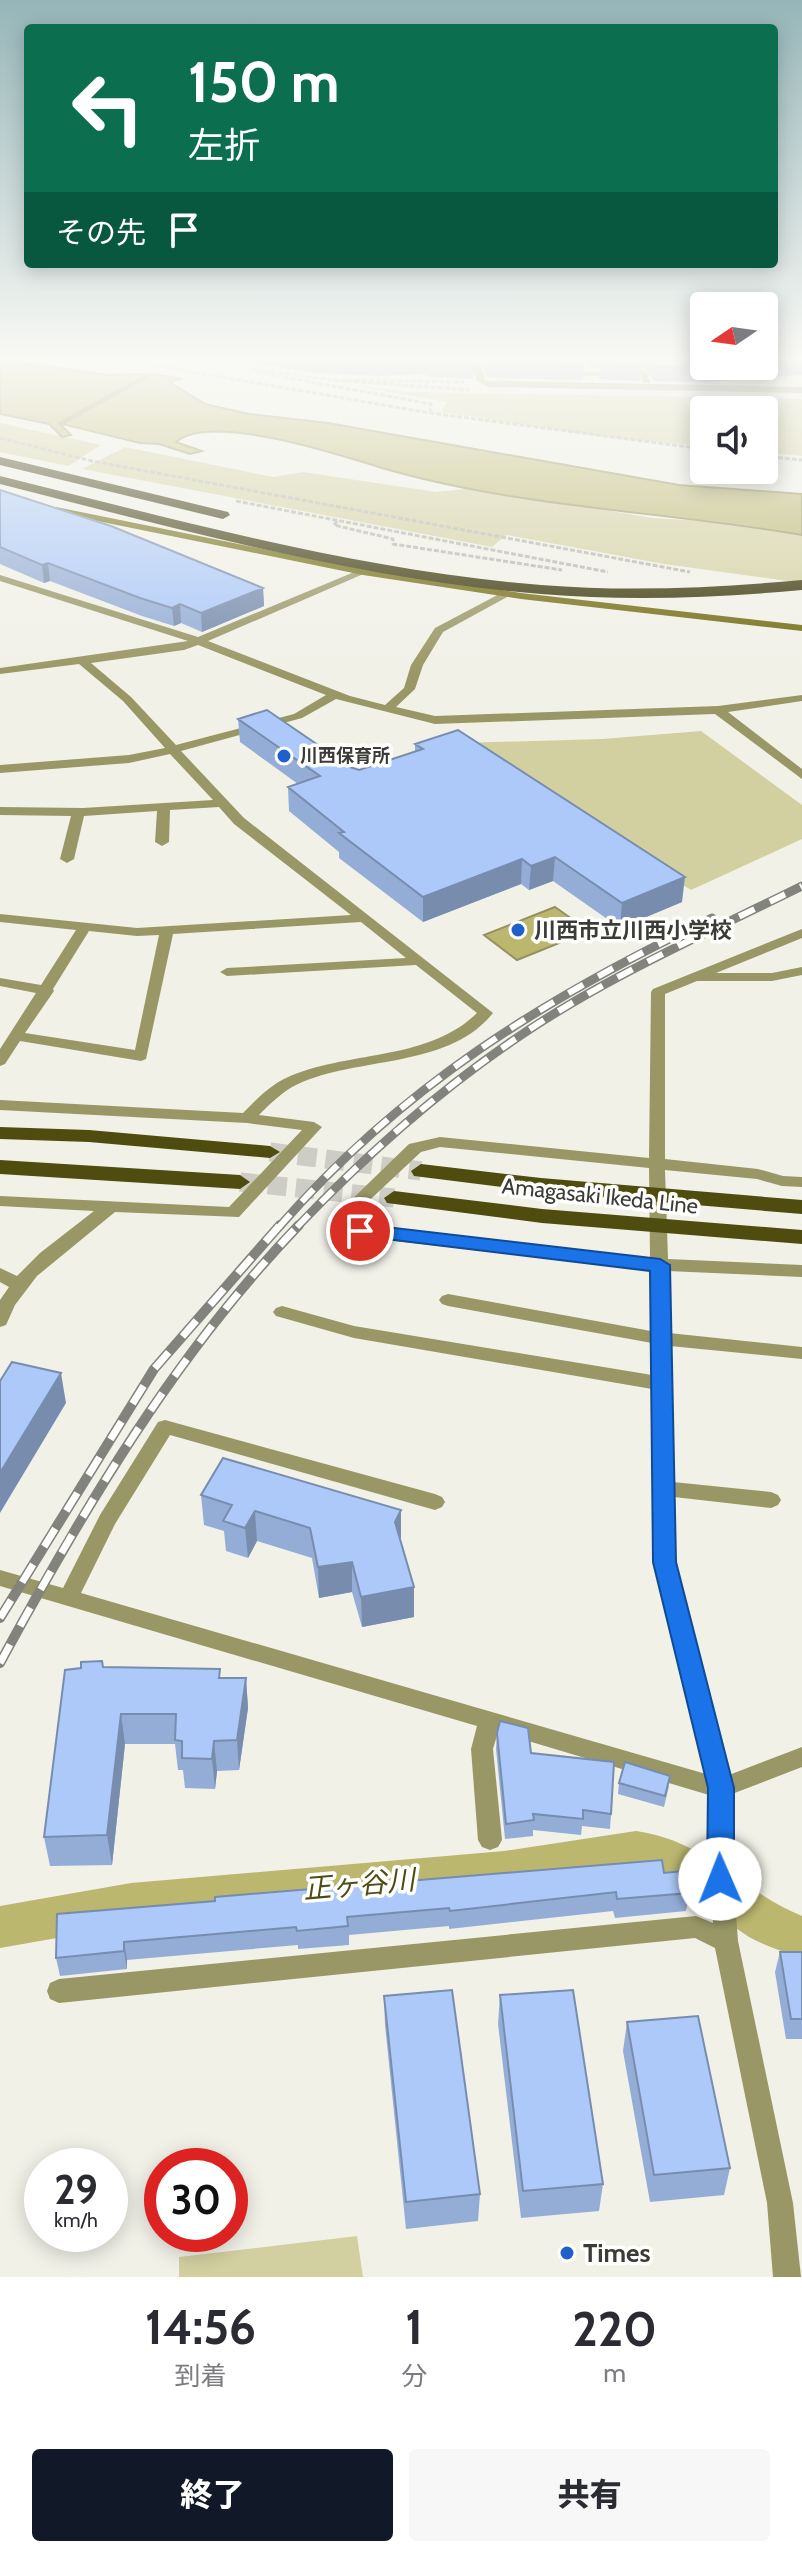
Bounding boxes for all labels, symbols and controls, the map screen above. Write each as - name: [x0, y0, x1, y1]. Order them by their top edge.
- text: 150 m: [188, 48, 340, 116]
- icon: left: [56, 56, 160, 160]
- text: 左折: [188, 123, 260, 167]
- icon: arrive: [162, 208, 206, 252]
- text: その先: [56, 214, 146, 251]
- north arrow: [690, 292, 778, 380]
- map controls: [690, 292, 778, 484]
- button: sound: [690, 396, 778, 484]
- place label: 川西保育所: [300, 745, 390, 767]
- marker: 川西保育所: [275, 747, 293, 765]
- place label: 川西市立川西小学校: [534, 917, 732, 944]
- marker: 川西市立川西小学校: [509, 921, 527, 939]
- street label: Amagasaki Ikeda Line: [501, 1172, 699, 1220]
- pin: [326, 1197, 394, 1265]
- icon: arrive: [338, 1209, 382, 1253]
- position arrow: [678, 1837, 762, 1921]
- water label: 正ヶ谷川: [302, 1862, 419, 1906]
- speed limit sign: 30: [144, 2148, 248, 2252]
- text: 29: [54, 2165, 98, 2214]
- text: km/h: [54, 2208, 98, 2232]
- place label: Times: [583, 2237, 650, 2269]
- marker: Times: [558, 2244, 576, 2262]
- text: 14:56: [145, 2298, 256, 2356]
- text: 1: [405, 2298, 423, 2356]
- text: 220: [572, 2300, 657, 2358]
- text: m: [603, 2357, 626, 2389]
- text: 到着: [175, 2360, 227, 2392]
- text: 分: [401, 2360, 427, 2392]
- button: 終了: [32, 2449, 393, 2541]
- button: 共有: [409, 2449, 770, 2541]

